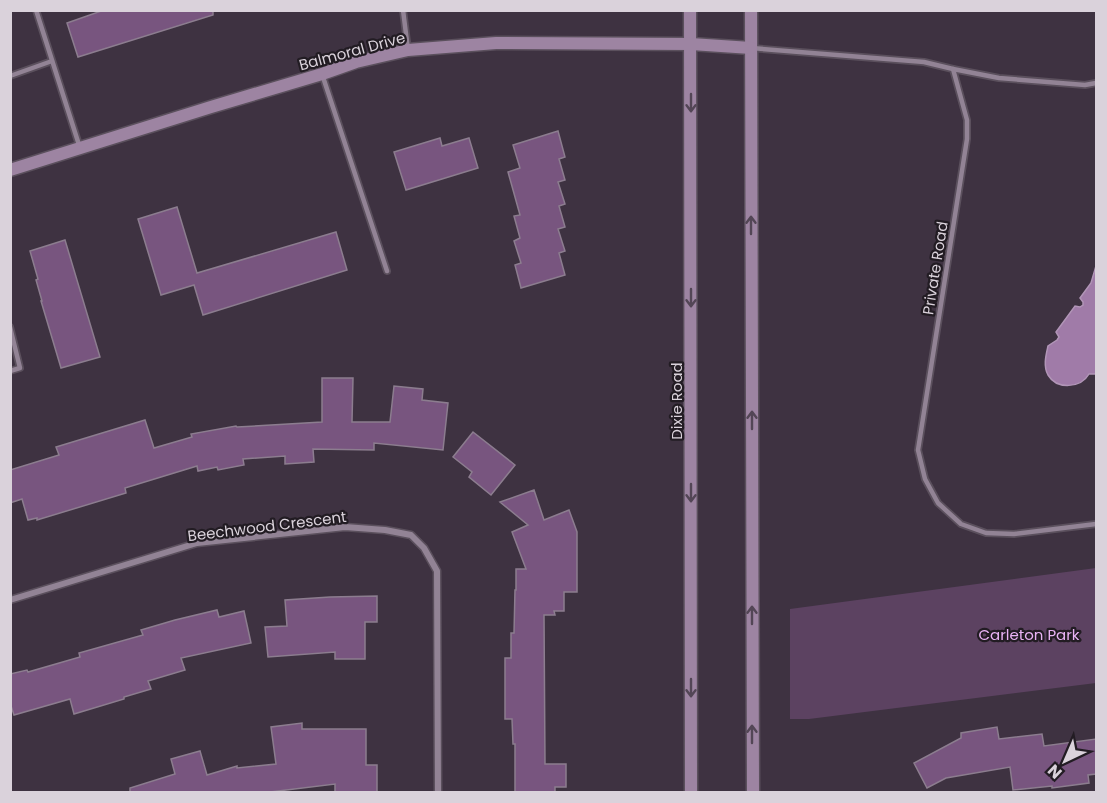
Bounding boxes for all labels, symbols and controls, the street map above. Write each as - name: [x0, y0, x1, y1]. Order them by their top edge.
- street label: Balmoral Drive: [297, 27, 407, 75]
- one-way arrow: [685, 92, 697, 112]
- one-way arrow: [745, 216, 757, 236]
- street label: Private Road: [917, 220, 953, 316]
- one-way arrow: [685, 287, 697, 307]
- street label: Dixie Road: [666, 362, 687, 440]
- one-way arrow: [746, 411, 758, 431]
- one-way arrow: [685, 482, 697, 502]
- street label: Beechwood Crescent: [186, 506, 348, 546]
- one-way arrow: [746, 606, 758, 626]
- park label: Carleton Park: [978, 624, 1080, 645]
- one-way arrow: [685, 677, 697, 697]
- one-way arrow: [746, 725, 758, 745]
- north arrow: [1035, 731, 1095, 791]
- text: N: [1043, 759, 1067, 784]

